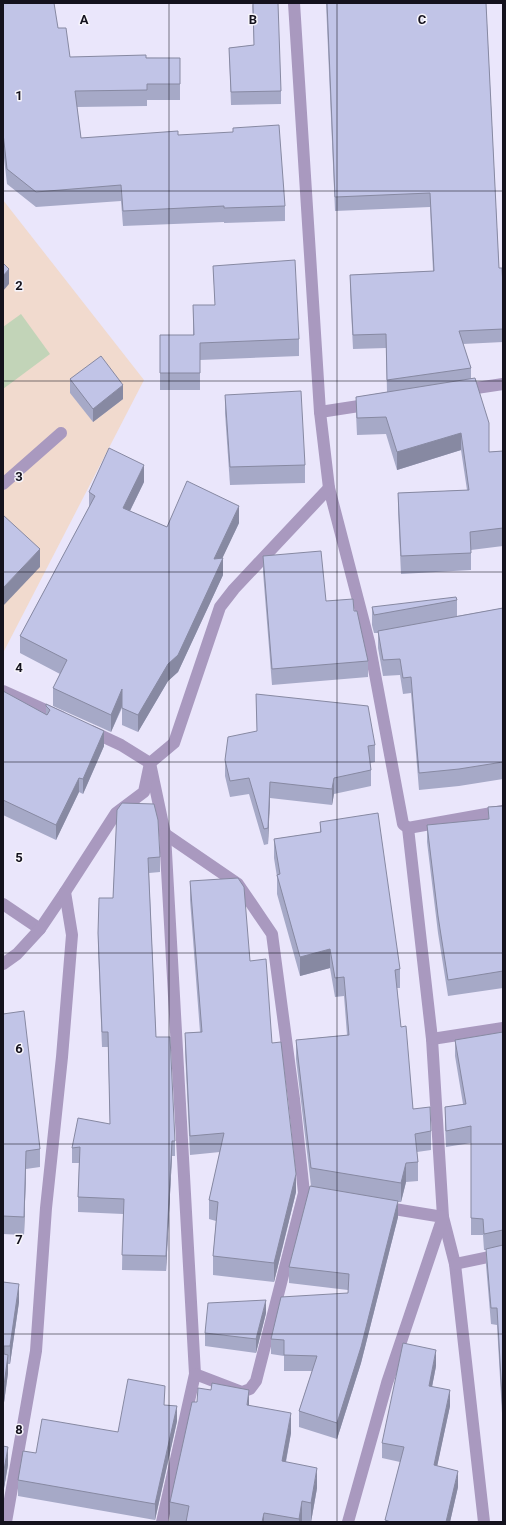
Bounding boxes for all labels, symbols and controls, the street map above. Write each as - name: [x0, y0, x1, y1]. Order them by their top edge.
- text: A: [80, 12, 89, 27]
- text: B: [249, 12, 257, 27]
- text: C: [418, 12, 427, 27]
- text: 1: [15, 88, 23, 103]
- text: 2: [15, 278, 23, 293]
- text: 3: [15, 469, 23, 484]
- text: 4: [15, 660, 23, 675]
- text: 5: [15, 850, 23, 865]
- text: 6: [15, 1041, 23, 1056]
- text: 7: [15, 1232, 23, 1247]
- text: 8: [15, 1422, 23, 1437]

